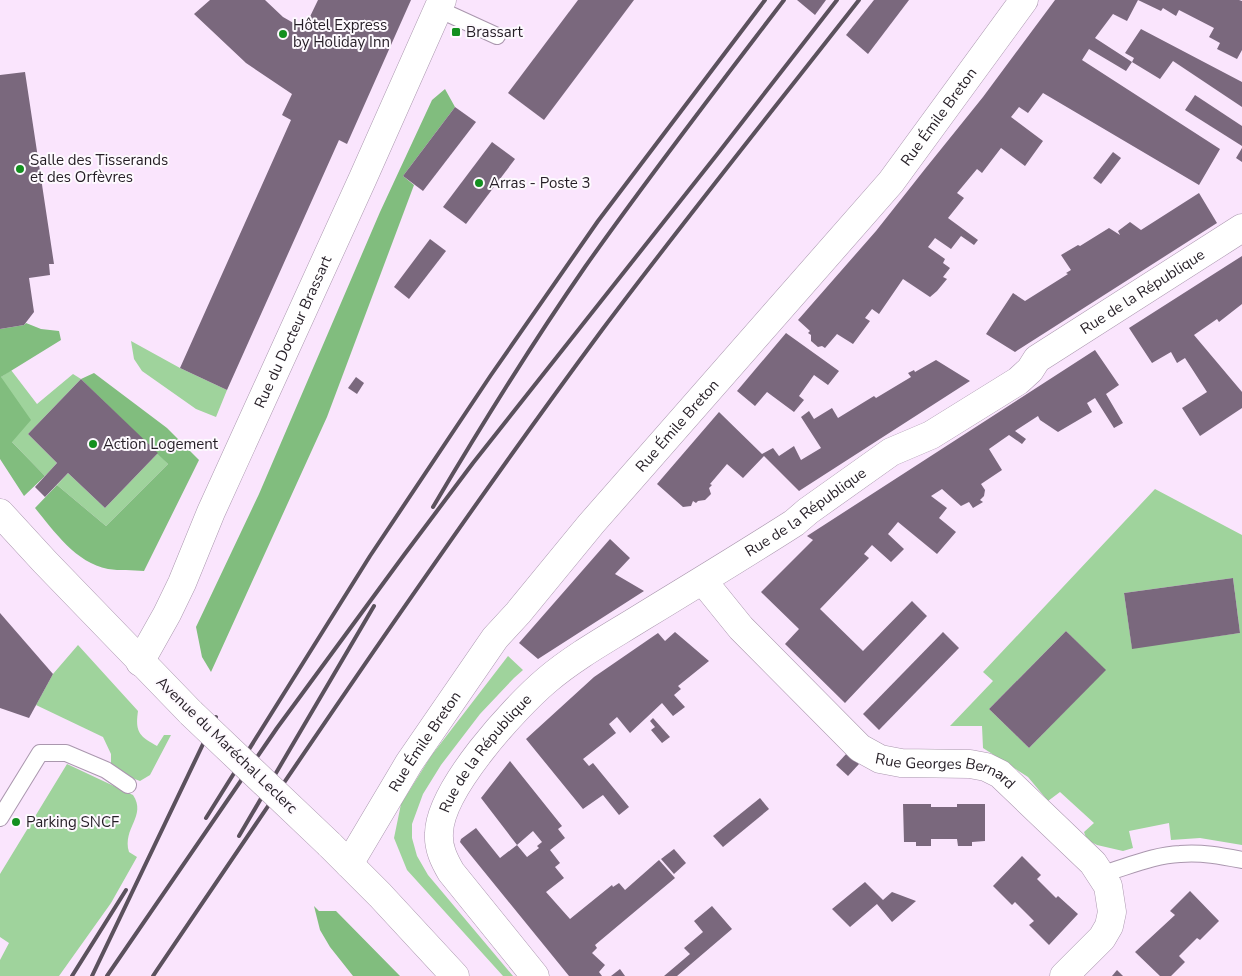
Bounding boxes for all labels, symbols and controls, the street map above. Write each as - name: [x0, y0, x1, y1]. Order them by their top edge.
- place label: Hôtel Express by Holiday Inn: [293, 15, 390, 52]
- place label: Brassart: [466, 22, 524, 42]
- marker: Brassart: [450, 26, 462, 38]
- marker: Hôtel Express by Holiday Inn: [277, 28, 289, 40]
- street label: Rue Émile Breton: [896, 64, 981, 170]
- place label: Salle des Tisserands et des Orfèvres: [30, 150, 168, 187]
- marker: Salle des Tisserands et des Orfèvres: [14, 163, 26, 175]
- place label: Arras - Poste 3: [489, 173, 591, 193]
- marker: Arras - Poste 3: [473, 177, 485, 189]
- street label: Rue de la République: [1076, 244, 1209, 339]
- street label: Rue du Docteur Brassart: [250, 252, 337, 411]
- street label: Rue Émile Breton: [631, 375, 723, 476]
- place label: Action Logement: [103, 434, 219, 454]
- marker: Action Logement: [87, 438, 99, 450]
- street label: Rue de la République: [741, 463, 870, 562]
- street label: Avenue du Maréchal Leclerc: [152, 672, 302, 818]
- street label: Rue Émile Breton: [384, 687, 465, 796]
- street label: Rue de la République: [434, 690, 536, 816]
- street label: Rue Georges Bernard: [874, 748, 1020, 794]
- place label: Parking SNCF: [26, 812, 119, 832]
- marker: Parking SNCF: [10, 816, 22, 828]

